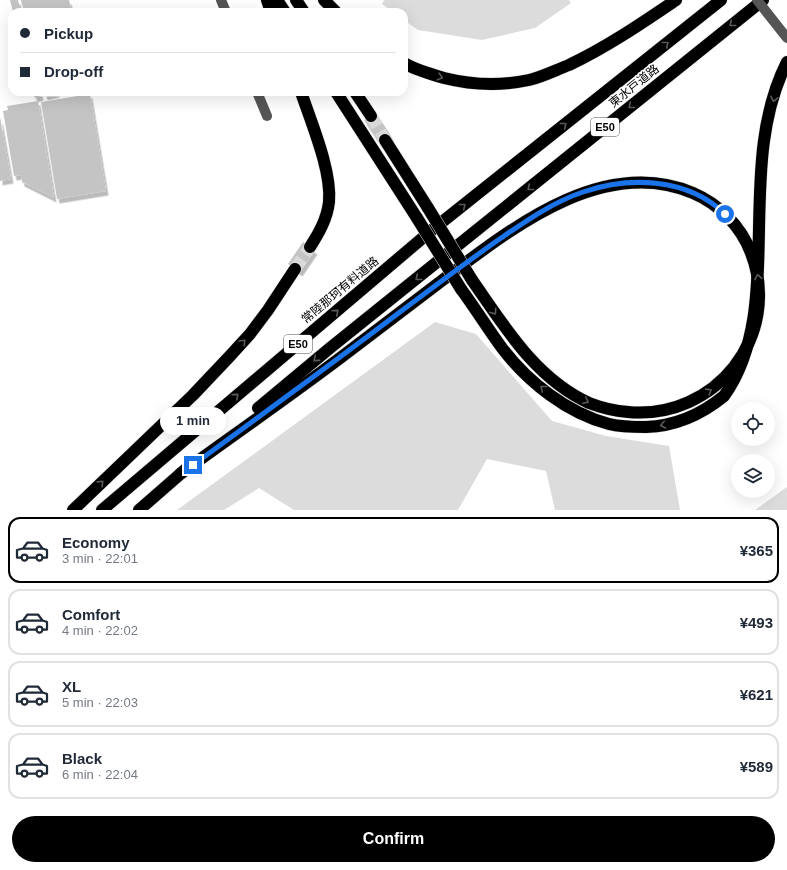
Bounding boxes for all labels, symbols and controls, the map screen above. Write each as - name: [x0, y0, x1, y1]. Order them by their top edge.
- one-way arrow: [730, 20, 737, 27]
- text: Pickup: [44, 25, 93, 42]
- one-way arrow: [661, 41, 669, 48]
- street label: 東水戸道路: [606, 62, 662, 110]
- text: Drop-off: [44, 63, 103, 80]
- one-way arrow: [437, 72, 444, 81]
- one-way arrow: [771, 96, 779, 102]
- one-way arrow: [628, 101, 636, 108]
- road number: E50: [591, 118, 619, 136]
- one-way arrow: [560, 122, 567, 129]
- one-way arrow: [527, 183, 534, 190]
- one-way arrow: [458, 203, 465, 210]
- route start: [716, 205, 734, 223]
- street label: 常陸那珂有料道路: [299, 254, 381, 326]
- one-way arrow: [415, 273, 422, 280]
- one-way arrow: [754, 274, 763, 281]
- one-way arrow: [489, 307, 496, 314]
- one-way arrow: [331, 310, 338, 317]
- road number: E50: [284, 335, 312, 353]
- one-way arrow: [238, 339, 245, 347]
- one-way arrow: [314, 355, 321, 362]
- one-way arrow: [540, 386, 547, 393]
- one-way arrow: [705, 388, 712, 395]
- one-way arrow: [232, 394, 239, 401]
- one-way arrow: [582, 396, 589, 404]
- map controls: [731, 402, 775, 498]
- button: locate: [731, 402, 775, 446]
- callout: 1 min: [160, 407, 226, 435]
- text: 1 min: [176, 413, 210, 428]
- one-way arrow: [660, 420, 666, 428]
- button: layers: [731, 454, 775, 498]
- route end: [184, 456, 202, 474]
- one-way arrow: [96, 480, 104, 488]
- icon: car: [14, 532, 50, 568]
- text: Economy: [62, 534, 130, 551]
- text: ¥365: [740, 542, 773, 559]
- text: 3 min · 22:01: [62, 551, 138, 566]
- icon: car: [14, 604, 50, 640]
- text: Comfort: [62, 606, 120, 623]
- text: ¥493: [740, 614, 773, 631]
- text: 4 min · 22:02: [62, 623, 138, 638]
- icon: car: [14, 676, 50, 712]
- text: XL: [62, 678, 81, 695]
- text: ¥621: [740, 686, 773, 703]
- text: 5 min · 22:03: [62, 695, 138, 710]
- icon: car: [14, 748, 50, 784]
- text: Black: [62, 750, 102, 767]
- text: ¥589: [740, 758, 773, 775]
- text: 6 min · 22:04: [62, 767, 138, 782]
- button: Confirm: [12, 816, 775, 862]

